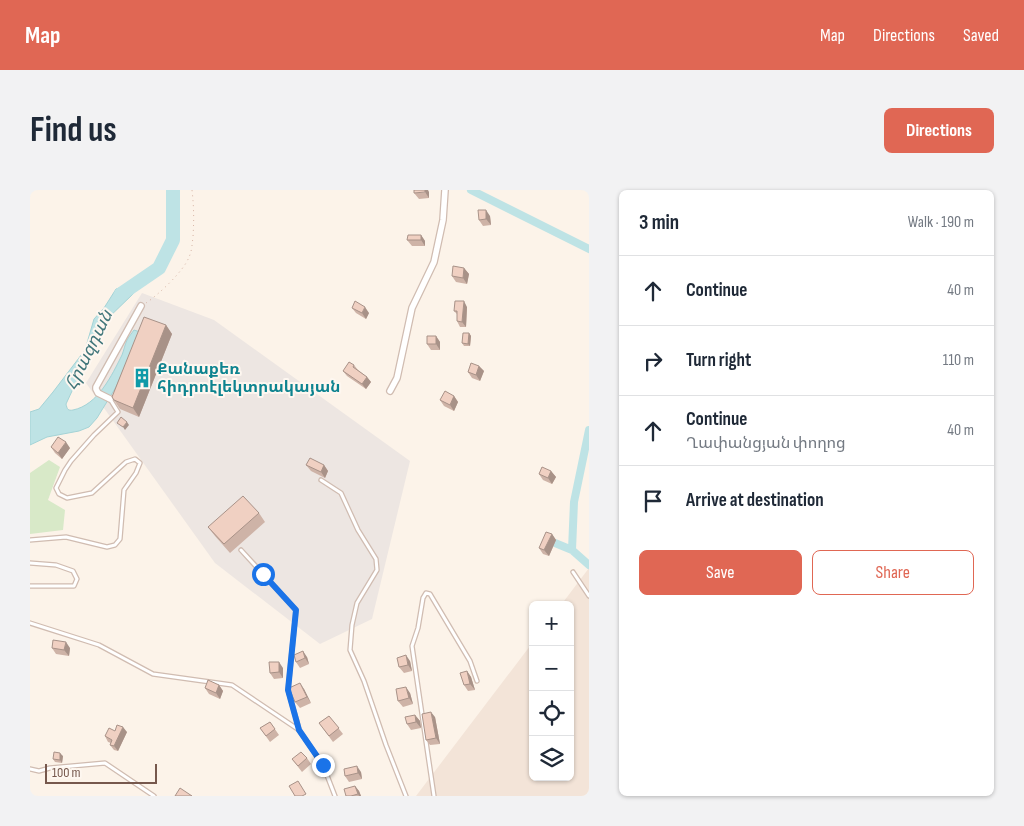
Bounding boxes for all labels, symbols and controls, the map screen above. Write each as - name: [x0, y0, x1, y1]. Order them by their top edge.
- text: Map: [25, 21, 60, 50]
- text: Map: [820, 25, 845, 46]
- text: Directions: [873, 25, 935, 46]
- text: Saved: [963, 25, 999, 46]
- button: Directions: [884, 108, 994, 153]
- text: Find us: [30, 109, 117, 152]
- text: 3 min: [639, 210, 679, 235]
- text: Walk · 190 m: [908, 213, 974, 232]
- icon: ahead: [639, 277, 667, 305]
- text: Continue: [686, 279, 747, 302]
- text: 40 m: [947, 281, 974, 300]
- water label: Հրազդան: [61, 306, 118, 393]
- icon: right: [639, 347, 667, 375]
- text: Turn right: [686, 349, 751, 372]
- text: 110 m: [943, 351, 974, 370]
- place label: Քանաքեռ հիդրոէլեկտրակայան: [157, 360, 340, 397]
- building icon: Քանաքեռ հիդրոէլեկտրակայան: [131, 367, 153, 389]
- text: Continue: [686, 408, 747, 431]
- icon: ahead: [639, 417, 667, 445]
- text: 40 m: [947, 421, 974, 440]
- text: Ղափանցյան փողոց: [686, 434, 846, 453]
- icon: arrive: [639, 487, 667, 515]
- text: Arrive at destination: [686, 489, 824, 512]
- button: Save: [639, 550, 802, 595]
- button: Share: [812, 550, 974, 595]
- route start: [252, 563, 275, 586]
- map controls: [529, 601, 574, 781]
- button: +: [529, 601, 574, 646]
- button: −: [529, 646, 574, 691]
- button: locate: [529, 691, 574, 736]
- button: layers: [529, 736, 574, 781]
- route end: [312, 754, 335, 777]
- scale bar: [45, 761, 158, 784]
- text: 100 m: [52, 764, 81, 781]

